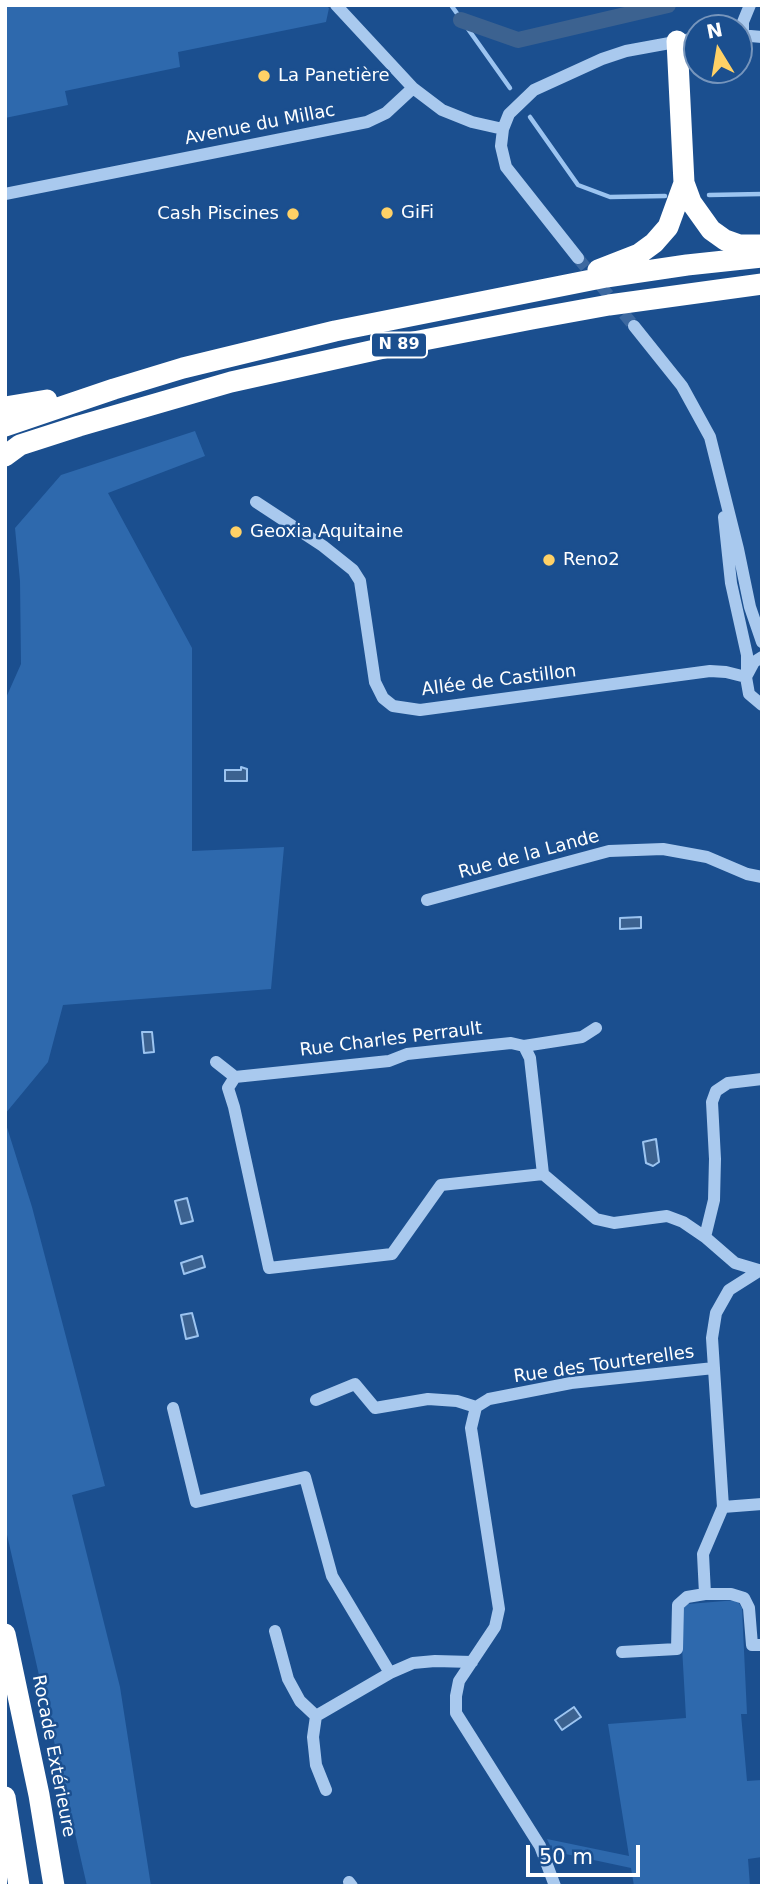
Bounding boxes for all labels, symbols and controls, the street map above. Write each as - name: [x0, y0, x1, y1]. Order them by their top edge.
- north arrow: [683, 14, 753, 84]
- text: N: [704, 18, 724, 43]
- place label: La Panetière: [278, 65, 390, 87]
- marker: La Panetière: [256, 68, 272, 84]
- street label: Avenue du Millac: [183, 100, 337, 150]
- place label: GiFi: [401, 202, 434, 224]
- place label: Cash Piscines: [157, 203, 279, 225]
- marker: GiFi: [379, 205, 395, 221]
- marker: Cash Piscines: [285, 206, 301, 222]
- road number: N 89: [371, 332, 427, 358]
- place label: Geoxia Aquitaine: [250, 521, 403, 543]
- marker: Geoxia Aquitaine: [228, 524, 244, 540]
- place label: Reno2: [563, 549, 620, 571]
- marker: Reno2: [541, 552, 557, 568]
- street label: Allée de Castillon: [420, 661, 578, 701]
- street label: Rue de la Lande: [456, 826, 602, 884]
- street label: Rue Charles Perrault: [298, 1018, 484, 1062]
- street label: Rue des Tourterelles: [512, 1342, 696, 1388]
- street label: Rocade Extérieure: [27, 1673, 79, 1839]
- scale bar: [529, 1832, 643, 1876]
- text: 50 m: [539, 1845, 593, 1869]

